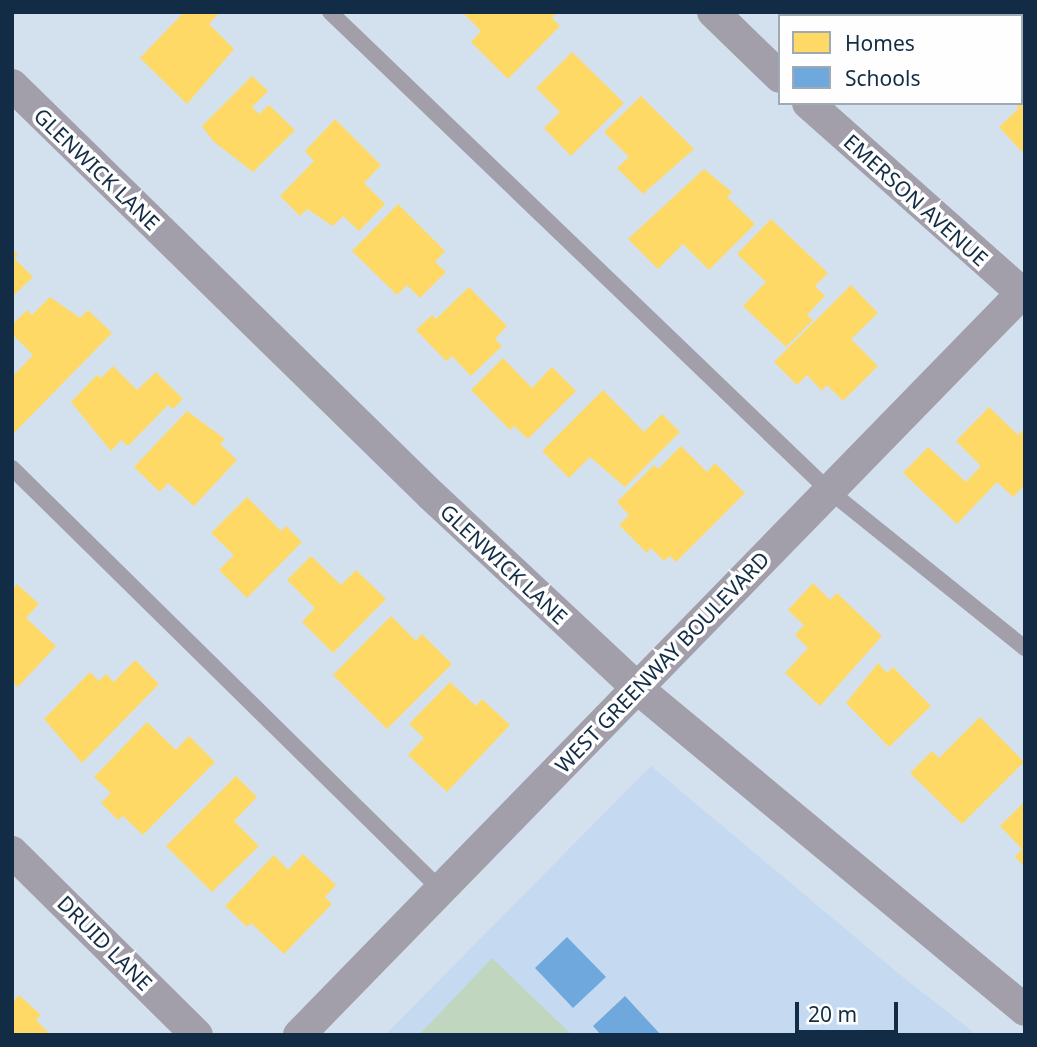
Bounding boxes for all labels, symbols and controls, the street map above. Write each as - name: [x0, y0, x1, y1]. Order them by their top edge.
- legend: [778, 14, 1023, 105]
- text: Homes: [845, 29, 915, 57]
- text: Schools: [845, 64, 920, 92]
- street label: GLENWICK LANE: [29, 103, 165, 235]
- street label: EMERSON AVENUE: [839, 129, 993, 271]
- street label: GLENWICK LANE: [435, 499, 573, 629]
- street label: WEST GREENWAY BOULEVARD: [550, 546, 774, 778]
- street label: DRUID LANE: [52, 890, 158, 996]
- scale bar: [799, 988, 902, 1032]
- text: 20 m: [808, 1000, 857, 1028]

